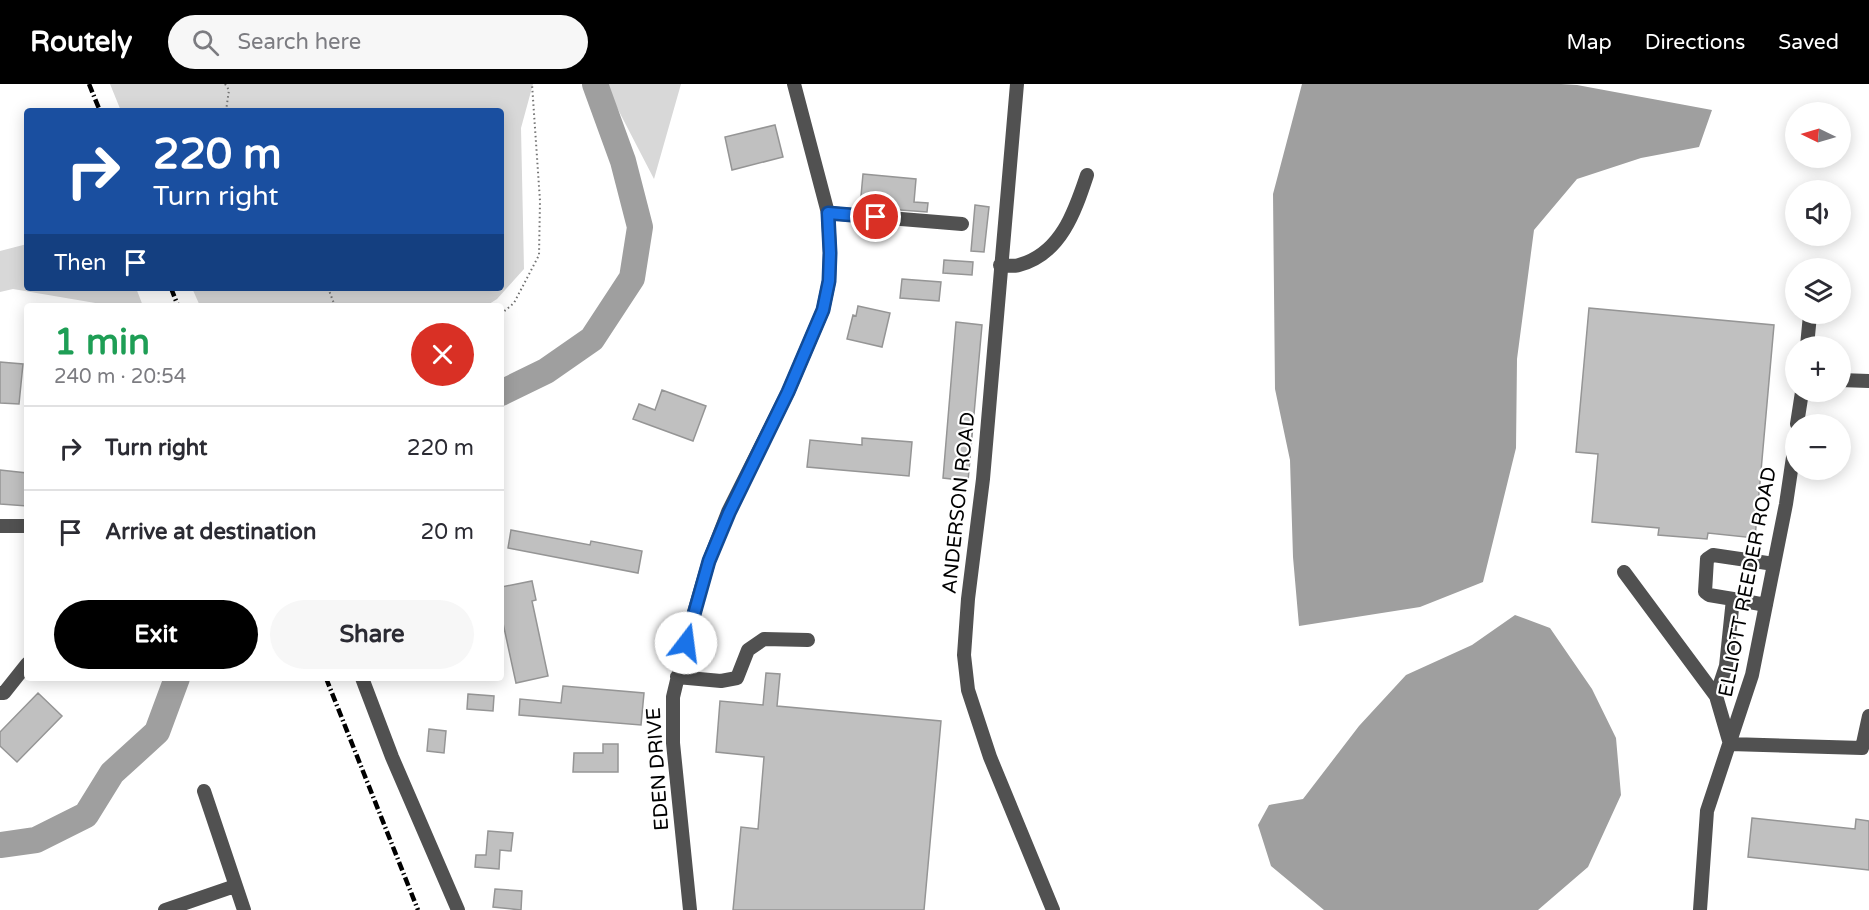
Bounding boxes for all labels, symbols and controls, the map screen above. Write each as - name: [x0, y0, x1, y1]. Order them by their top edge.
- search box: [168, 15, 588, 69]
- text: Routely: [30, 25, 132, 59]
- icon: search: [189, 26, 222, 59]
- text: Search here: [237, 29, 361, 55]
- text: Map: [1566, 30, 1612, 55]
- text: Directions: [1645, 30, 1745, 55]
- text: Saved: [1778, 30, 1839, 55]
- north arrow: [1785, 102, 1851, 168]
- map controls: [1785, 102, 1851, 480]
- text: 220 m: [153, 129, 282, 180]
- icon: right: [54, 132, 132, 210]
- text: Turn right: [153, 180, 279, 213]
- button: sound: [1785, 180, 1851, 246]
- pin: [850, 191, 901, 242]
- icon: arrive: [859, 200, 892, 233]
- icon: arrive: [119, 246, 152, 279]
- text: Then: [54, 250, 107, 276]
- button: layers: [1785, 258, 1851, 324]
- text: 1 min: [54, 321, 150, 364]
- button: close: [411, 323, 474, 386]
- button: +: [1785, 336, 1851, 402]
- text: 240 m · 20:54: [54, 365, 186, 389]
- street label: ANDERSON ROAD: [938, 411, 980, 595]
- button: −: [1785, 414, 1851, 480]
- icon: right: [54, 432, 87, 465]
- text: Turn right: [105, 435, 207, 461]
- text: 220 m: [407, 435, 474, 461]
- street label: ELLIOTT REEDER ROAD: [1714, 465, 1782, 699]
- icon: arrive: [54, 516, 87, 549]
- text: Arrive at destination: [105, 519, 316, 545]
- text: 20 m: [420, 519, 474, 545]
- button: Exit: [54, 600, 258, 669]
- button: Share: [270, 600, 474, 669]
- position arrow: [654, 611, 718, 675]
- street label: EDEN DRIVE: [642, 707, 674, 831]

